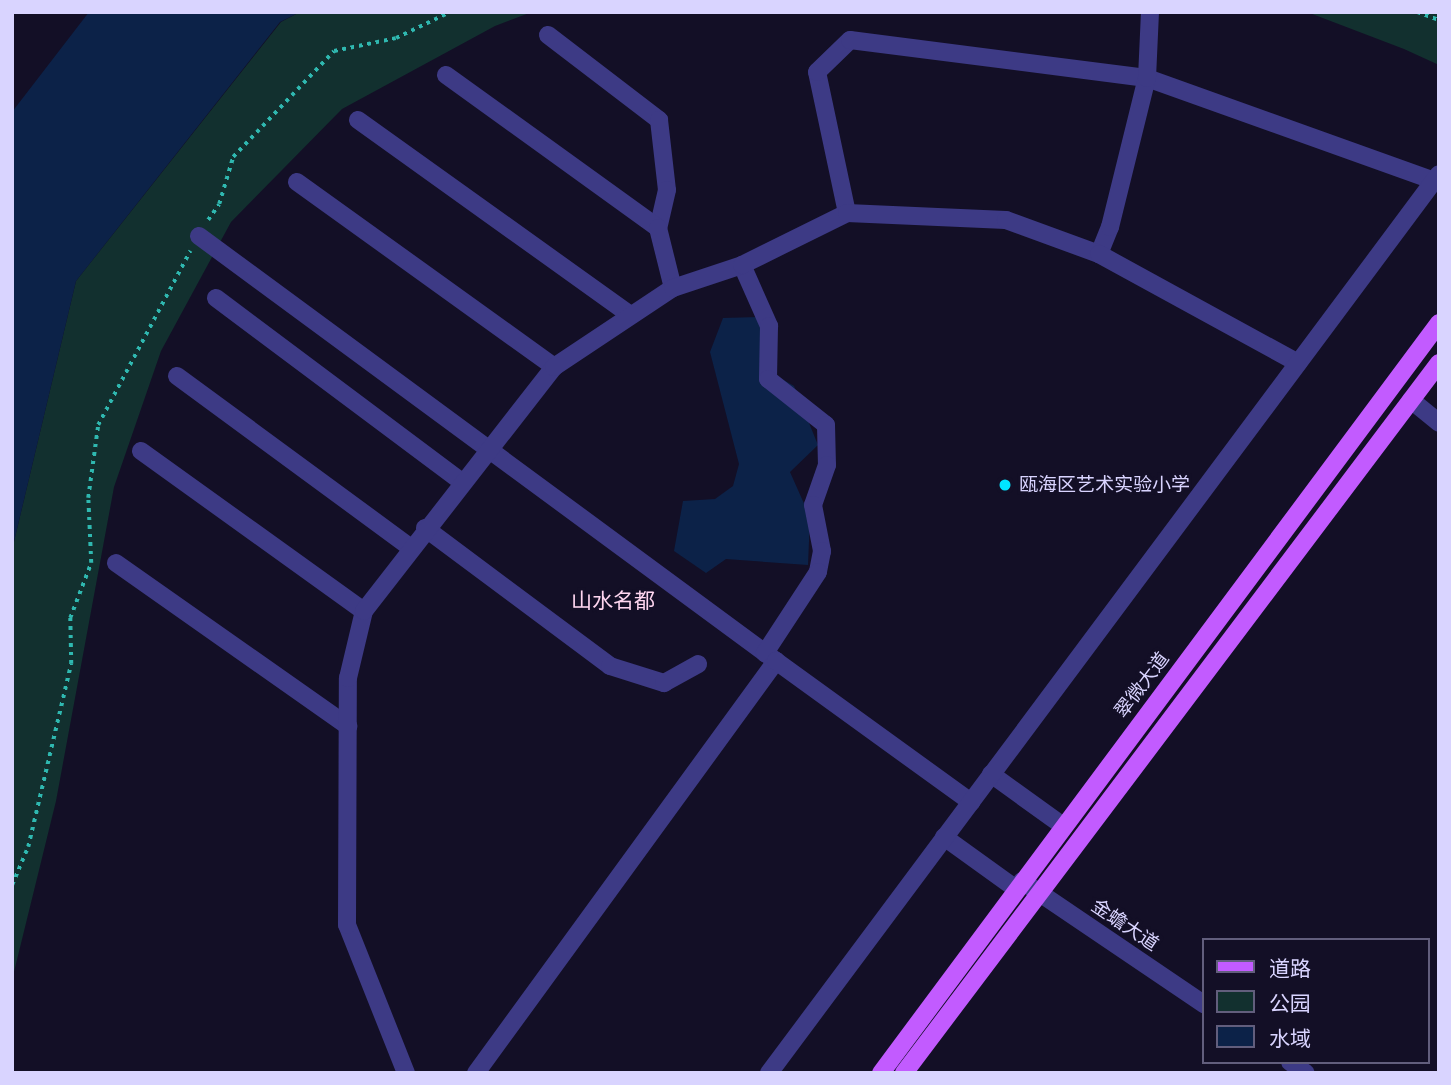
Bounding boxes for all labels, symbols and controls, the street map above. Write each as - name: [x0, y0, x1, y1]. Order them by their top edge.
- place label: 瓯海区艺术实验小学: [1019, 474, 1190, 496]
- marker: 瓯海区艺术实验小学: [997, 477, 1013, 493]
- district label: 山水名都: [571, 587, 655, 613]
- street label: 翠微大道: [1110, 648, 1174, 722]
- street label: 金蟾大道: [1087, 894, 1163, 956]
- legend: [1202, 938, 1430, 1064]
- text: 道路: [1269, 956, 1311, 980]
- text: 公园: [1269, 991, 1311, 1015]
- text: 水域: [1269, 1026, 1311, 1050]

